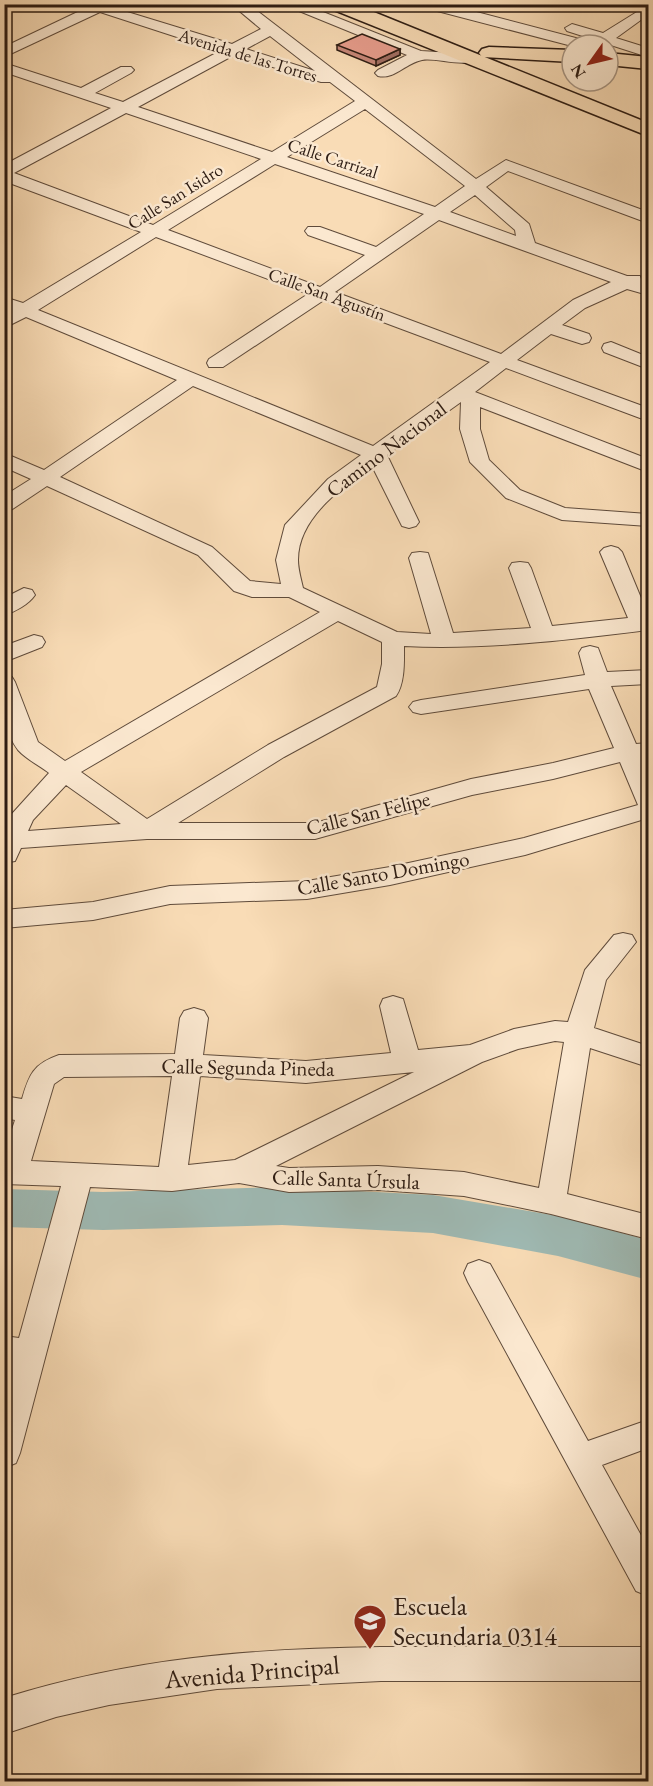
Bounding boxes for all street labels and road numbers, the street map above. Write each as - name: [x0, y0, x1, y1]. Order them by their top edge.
- street label: Avenida de las Torres: [175, 23, 320, 87]
- street label: Calle Carrizal: [285, 133, 381, 183]
- street label: Calle San Isidro: [123, 158, 227, 234]
- street label: Calle San Agustín: [265, 262, 389, 326]
- street label: Camino Nacional: [320, 395, 452, 503]
- street label: Calle San Felipe: [303, 785, 433, 841]
- street label: Calle Santo Domingo: [295, 845, 471, 901]
- street label: Calle Segunda Pineda: [161, 1052, 335, 1082]
- street label: Calle Santa Úrsula: [272, 1163, 421, 1195]
- street label: Avenida Principal: [162, 1647, 341, 1697]

